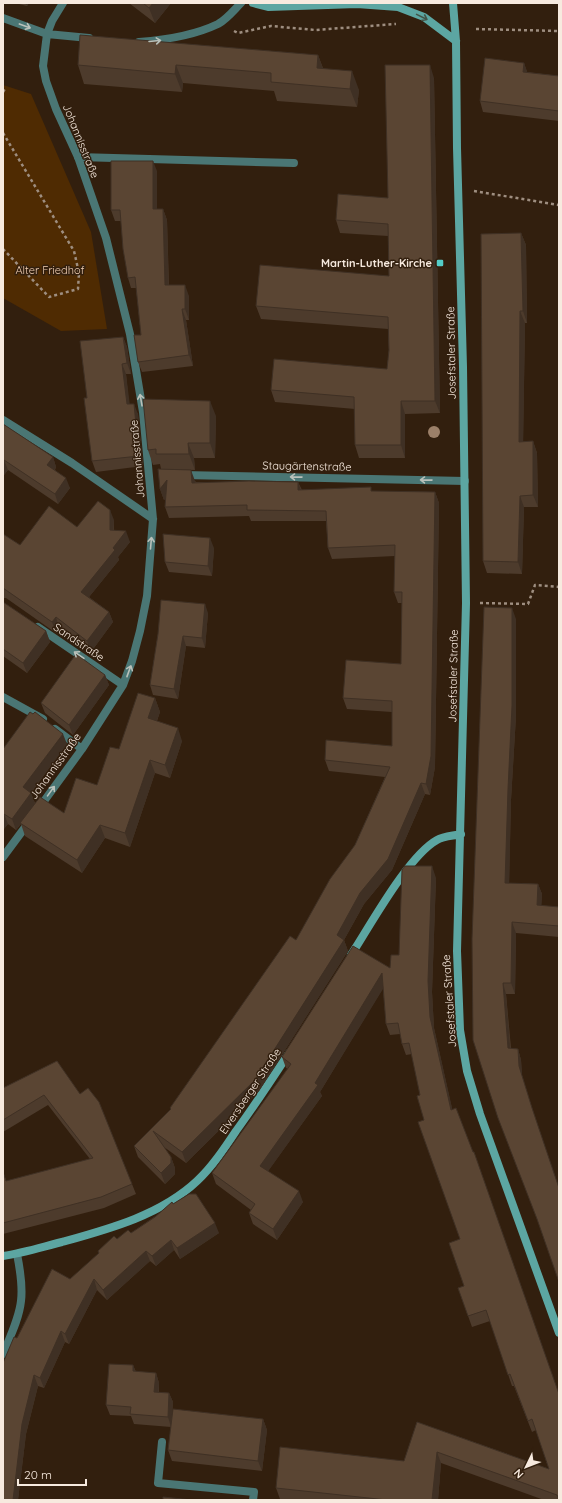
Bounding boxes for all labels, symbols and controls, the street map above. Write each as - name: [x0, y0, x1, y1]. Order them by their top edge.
- one-way arrow: [416, 14, 428, 21]
- one-way arrow: [19, 23, 31, 31]
- one-way arrow: [148, 37, 161, 44]
- street label: Johannisstraße: [60, 102, 102, 180]
- place label: Martin-Luther-Kirche: [321, 256, 433, 270]
- marker: Martin-Luther-Kirche: [435, 258, 445, 268]
- park label: Alter Friedhof: [15, 263, 85, 277]
- street label: Josefstaler Straße: [443, 306, 459, 400]
- one-way arrow: [137, 394, 145, 407]
- street label: Johannisstraße: [127, 419, 147, 499]
- street label: Staugärtenstraße: [262, 458, 352, 474]
- one-way arrow: [290, 473, 303, 481]
- one-way arrow: [420, 476, 433, 484]
- one-way arrow: [147, 537, 155, 550]
- street label: Sandstraße: [51, 620, 107, 664]
- street label: Josefstaler Straße: [445, 629, 461, 723]
- one-way arrow: [74, 651, 85, 659]
- one-way arrow: [125, 665, 133, 677]
- street label: Johannisstraße: [26, 730, 84, 802]
- one-way arrow: [47, 786, 55, 797]
- street label: Josefstaler Straße: [439, 954, 459, 1048]
- street label: Elversberger Straße: [216, 1045, 284, 1137]
- north arrow: [506, 1447, 546, 1487]
- scale bar: [18, 1461, 86, 1487]
- text: N: [511, 1466, 527, 1482]
- text: 20 m: [24, 1467, 52, 1482]

